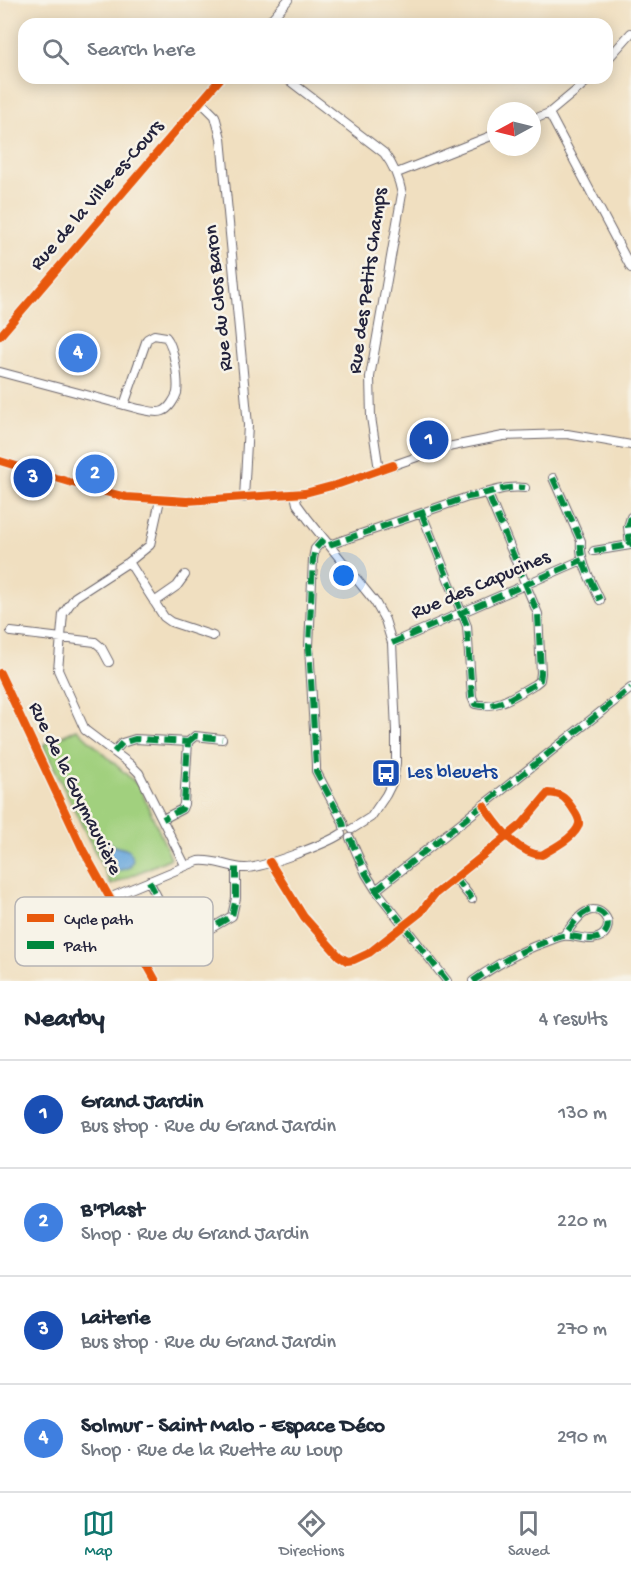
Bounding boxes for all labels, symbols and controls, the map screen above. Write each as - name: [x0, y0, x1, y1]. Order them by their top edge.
- search box: [18, 18, 613, 84]
- icon: search: [39, 35, 72, 68]
- text: Search here: [87, 38, 195, 64]
- north arrow: [487, 102, 541, 156]
- street label: Rue de la Ville-es-Cours: [26, 116, 170, 276]
- street label: Rue des Petits Champs: [345, 186, 394, 375]
- street label: Rue du Clos Baron: [201, 223, 239, 372]
- pin: 4: [58, 330, 98, 376]
- pin: 1: [410, 418, 448, 462]
- pin: 2: [76, 452, 115, 496]
- pin: 3: [14, 456, 52, 500]
- street label: Rue des Capucines: [408, 546, 554, 626]
- your location: [329, 561, 358, 590]
- street label: Rue de la Guymauvière: [22, 699, 126, 880]
- bus stop icon: Les bleuets: [370, 757, 402, 789]
- place label: Les bleuets: [407, 762, 498, 785]
- legend: [15, 897, 213, 966]
- text: Cycle path: [64, 912, 134, 931]
- text: Path: [63, 939, 97, 958]
- text: Nearby: [24, 1005, 105, 1036]
- text: 4 results: [539, 1009, 607, 1032]
- text: Grand Jardin: [81, 1090, 203, 1116]
- text: 1: [39, 1103, 48, 1126]
- text: 130 m: [558, 1103, 607, 1126]
- text: Bus stop · Rue du Grand Jardin: [81, 1116, 336, 1139]
- text: B'Plast: [81, 1198, 144, 1224]
- text: 2: [39, 1211, 48, 1234]
- text: 220 m: [557, 1211, 607, 1234]
- text: Shop · Rue du Grand Jardin: [81, 1224, 309, 1247]
- text: Laiterie: [81, 1306, 150, 1332]
- text: 3: [38, 1319, 49, 1342]
- text: 270 m: [557, 1319, 607, 1342]
- text: Bus stop · Rue du Grand Jardin: [81, 1332, 336, 1355]
- text: Solmur - Saint Malo - Espace Déco: [81, 1414, 385, 1440]
- text: 4: [39, 1427, 48, 1450]
- text: 290 m: [557, 1427, 607, 1450]
- text: Shop · Rue de la Ruette au Loup: [81, 1440, 343, 1463]
- tab: Map: [82, 1507, 115, 1562]
- tab: Directions: [279, 1507, 344, 1562]
- tab: Saved: [508, 1507, 549, 1562]

